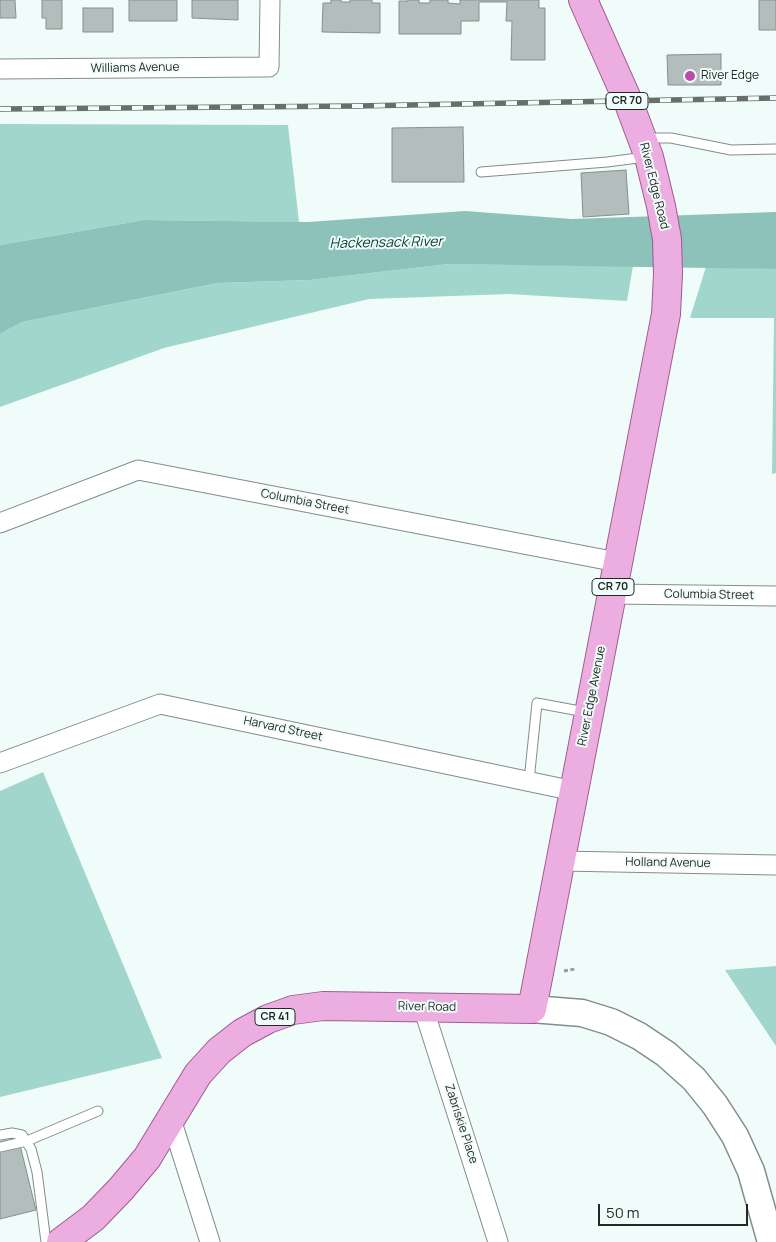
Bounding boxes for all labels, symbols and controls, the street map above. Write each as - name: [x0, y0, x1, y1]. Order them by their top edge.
- street label: Williams Avenue: [90, 60, 180, 76]
- marker: River Edge: [683, 69, 697, 83]
- place label: River Edge: [701, 69, 759, 83]
- road number: CR 70: [606, 92, 648, 110]
- street label: River Edge Road: [636, 141, 672, 231]
- water label: Hackensack River: [329, 234, 443, 252]
- street label: Columbia Street: [259, 486, 351, 518]
- road number: CR 70: [592, 578, 634, 596]
- street label: Columbia Street: [664, 587, 754, 603]
- street label: River Edge Avenue: [575, 645, 609, 747]
- street label: Harvard Street: [242, 714, 324, 744]
- street label: Holland Avenue: [625, 855, 711, 871]
- street label: River Road: [398, 999, 456, 1015]
- road number: CR 41: [255, 1009, 295, 1026]
- street label: Zabriskie Place: [441, 1082, 481, 1166]
- scale bar: [601, 1194, 751, 1226]
- text: 50 m: [606, 1202, 640, 1223]

